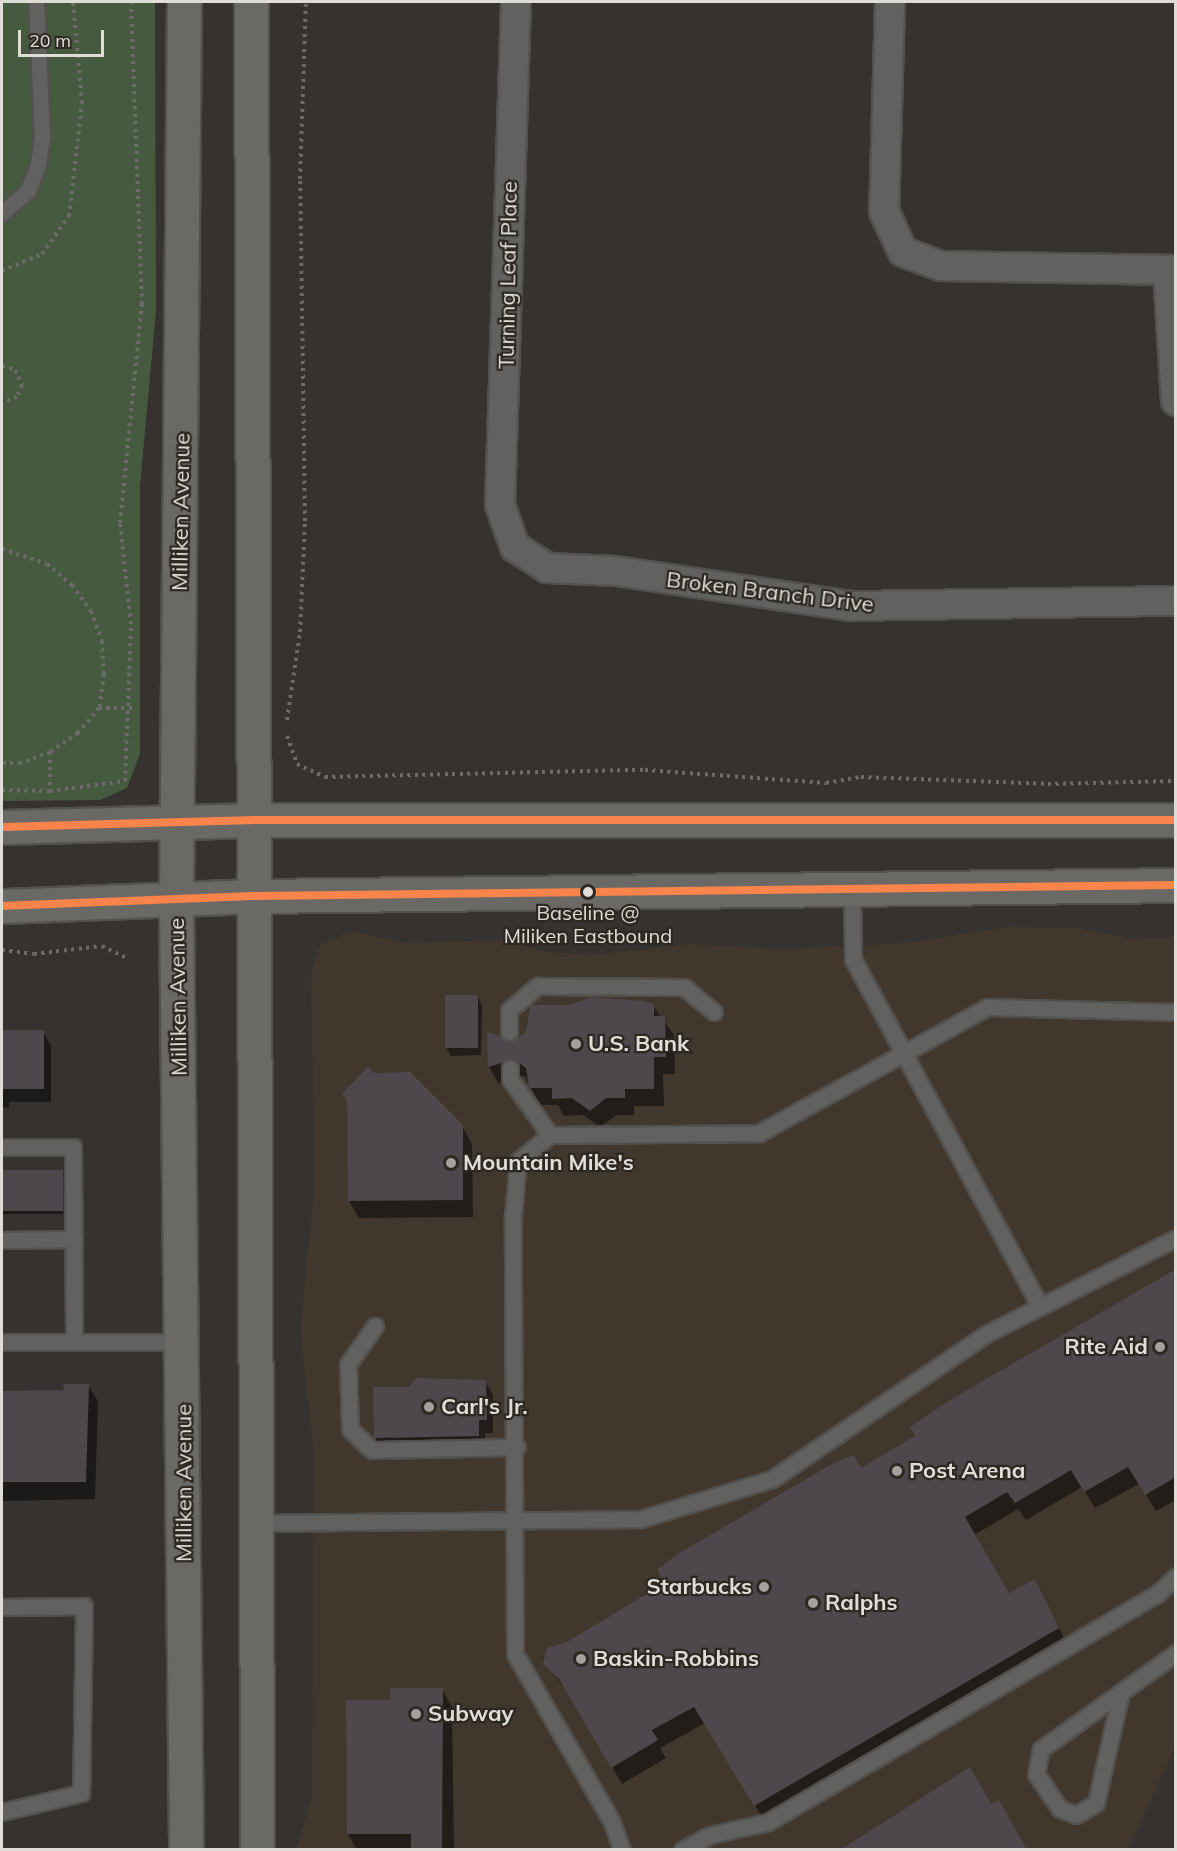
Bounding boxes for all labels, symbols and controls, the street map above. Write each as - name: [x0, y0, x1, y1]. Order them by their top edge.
- scale bar: [21, 18, 106, 56]
- text: 20 m: [29, 29, 71, 52]
- street label: Turning Leaf Place: [493, 181, 523, 369]
- street label: Milliken Avenue: [166, 433, 196, 591]
- street label: Broken Branch Drive: [665, 566, 875, 618]
- marker: Baseline @ Miliken Eastbound: [582, 886, 594, 898]
- place label: Baseline @ Miliken Eastbound: [504, 901, 672, 948]
- street label: Milliken Avenue: [163, 918, 193, 1076]
- place label: U.S. Bank: [588, 1031, 689, 1057]
- marker: U.S. Bank: [569, 1037, 583, 1051]
- place label: Mountain Mike's: [463, 1150, 634, 1176]
- marker: Mountain Mike's: [444, 1156, 458, 1170]
- place label: Rite Aid: [1065, 1334, 1148, 1360]
- marker: Rite Aid: [1153, 1340, 1167, 1354]
- place label: Carl's Jr.: [441, 1394, 528, 1420]
- marker: Carl's Jr.: [422, 1400, 436, 1414]
- street label: Milliken Avenue: [171, 1404, 197, 1562]
- place label: Post Arena: [909, 1458, 1025, 1484]
- marker: Post Arena: [890, 1464, 904, 1478]
- place label: Starbucks: [646, 1574, 752, 1600]
- marker: Starbucks: [757, 1580, 771, 1594]
- place label: Ralphs: [825, 1590, 898, 1616]
- marker: Ralphs: [806, 1596, 820, 1610]
- place label: Baskin-Robbins: [593, 1646, 759, 1672]
- marker: Baskin-Robbins: [574, 1652, 588, 1666]
- place label: Subway: [428, 1701, 513, 1727]
- marker: Subway: [409, 1707, 423, 1721]

